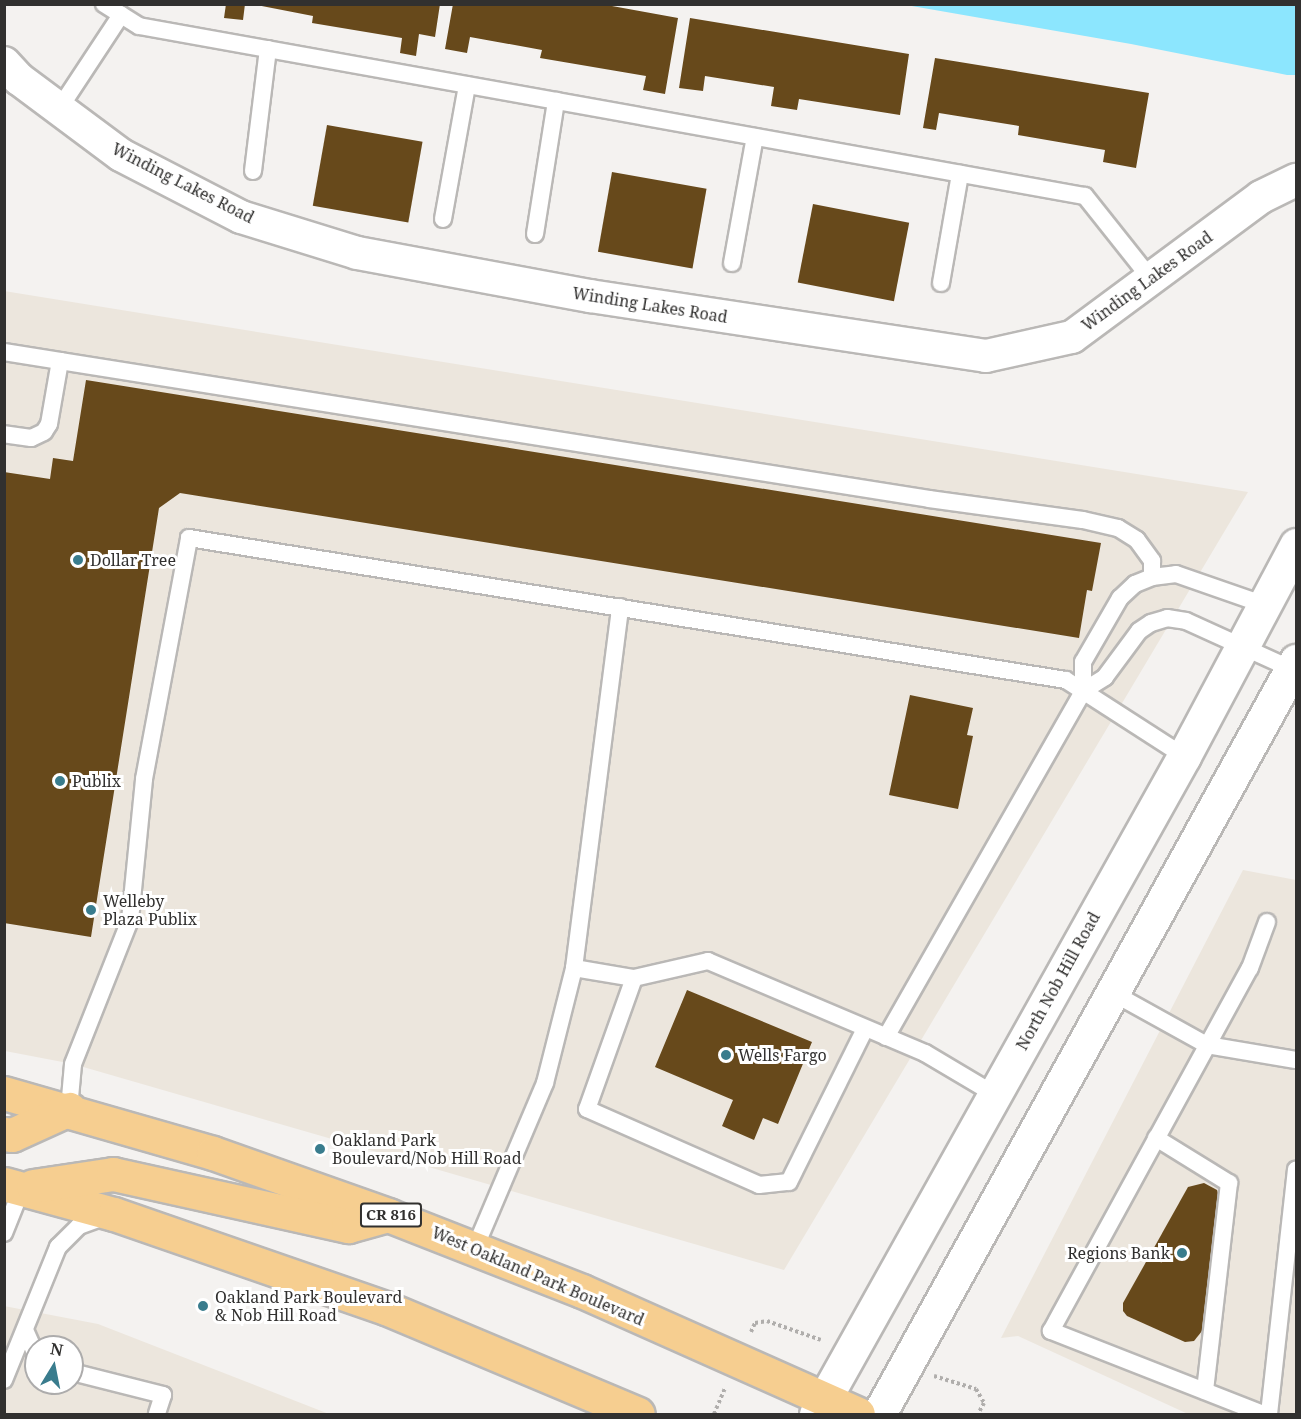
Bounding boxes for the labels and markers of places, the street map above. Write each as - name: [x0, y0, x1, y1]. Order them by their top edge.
- place label: Dollar Tree: [90, 550, 176, 570]
- marker: Dollar Tree: [71, 553, 85, 567]
- place label: Publix: [72, 771, 121, 791]
- marker: Publix: [53, 774, 67, 788]
- place label: Welleby Plaza Publix: [103, 891, 197, 929]
- marker: Welleby Plaza Publix: [84, 903, 98, 917]
- place label: Wells Fargo: [738, 1045, 827, 1065]
- marker: Wells Fargo: [719, 1048, 733, 1062]
- place label: Oakland Park Boulevard/Nob Hill Road: [332, 1130, 521, 1168]
- marker: Oakland Park Boulevard/Nob Hill Road: [313, 1142, 327, 1156]
- place label: Regions Bank: [1067, 1243, 1170, 1263]
- marker: Regions Bank: [1175, 1246, 1189, 1260]
- place label: Oakland Park Boulevard & Nob Hill Road: [215, 1287, 402, 1325]
- marker: Oakland Park Boulevard & Nob Hill Road: [196, 1299, 210, 1313]

